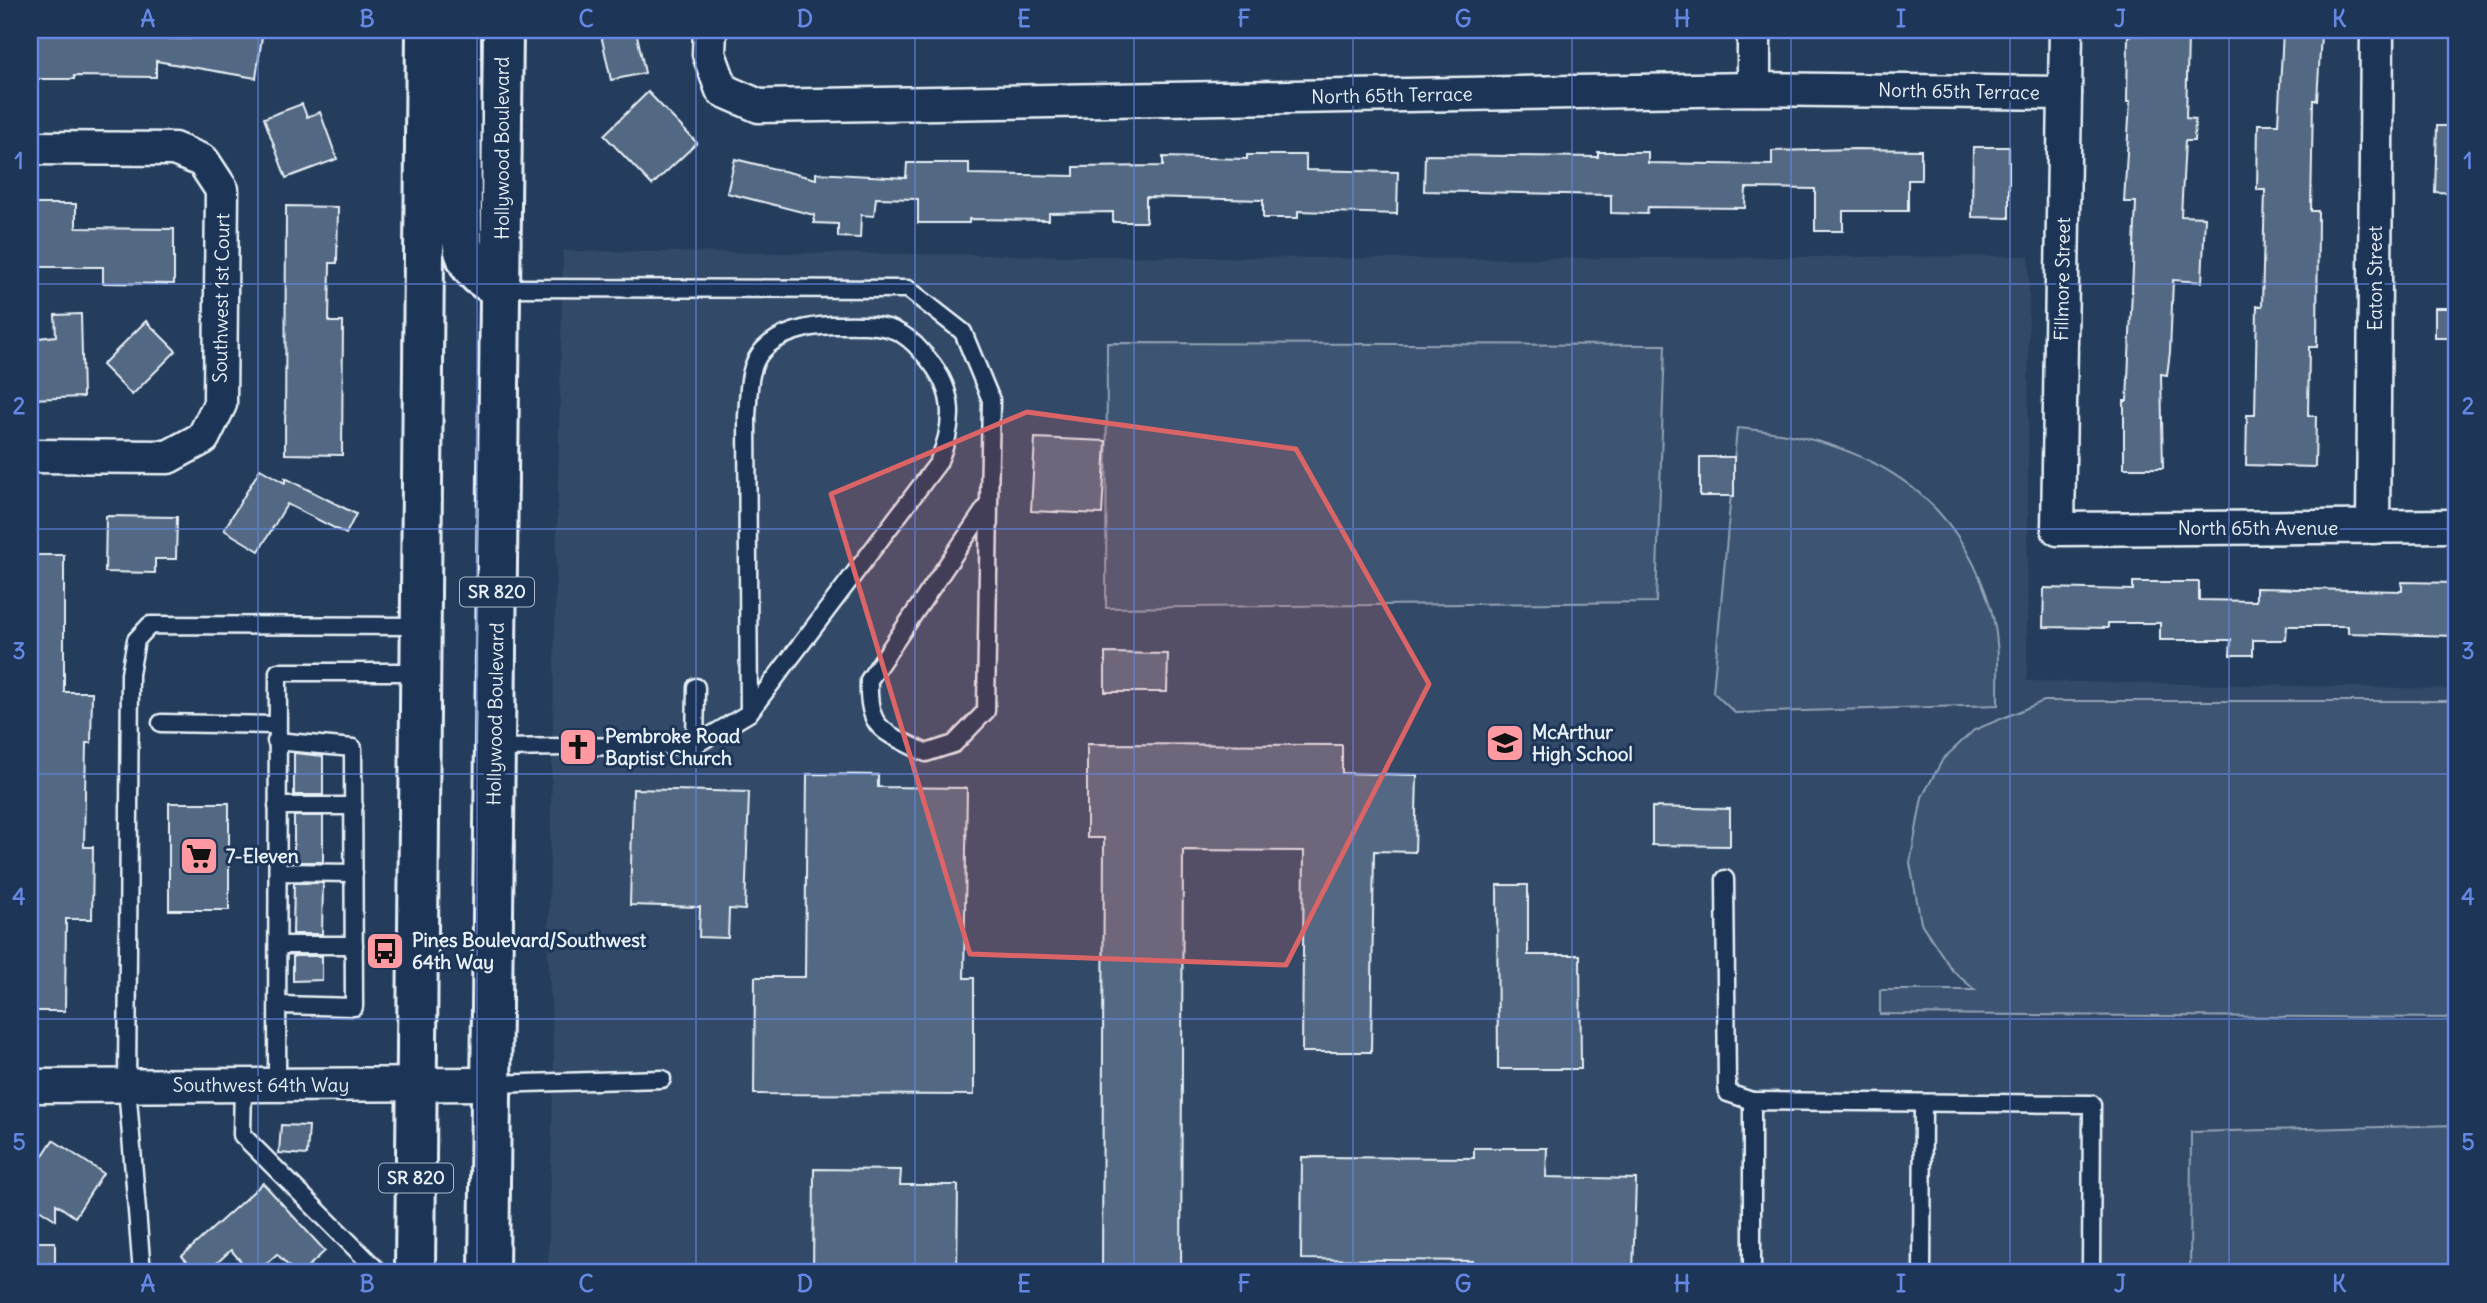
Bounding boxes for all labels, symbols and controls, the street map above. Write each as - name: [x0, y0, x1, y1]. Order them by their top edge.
- text: A: [141, 4, 156, 33]
- text: B: [359, 4, 375, 33]
- text: C: [578, 4, 594, 33]
- text: D: [797, 4, 813, 33]
- text: E: [1017, 4, 1031, 33]
- text: F: [1237, 4, 1251, 33]
- text: G: [1455, 4, 1471, 33]
- text: H: [1674, 4, 1690, 33]
- text: I: [1896, 4, 1906, 33]
- text: J: [2114, 4, 2126, 33]
- text: K: [2332, 4, 2347, 33]
- street label: Hollywood Boulevard: [490, 56, 514, 240]
- street label: North 65th Terrace: [1878, 78, 2040, 104]
- street label: North 65th Terrace: [1311, 82, 1473, 108]
- text: 1: [14, 146, 24, 175]
- text: 1: [2463, 146, 2473, 175]
- street label: Southwest 1st Court: [208, 213, 234, 383]
- street label: Fillmore Street: [2049, 217, 2075, 341]
- street label: Eaton Street: [2363, 225, 2387, 331]
- text: 2: [13, 391, 26, 420]
- text: 2: [2462, 391, 2475, 420]
- street label: North 65th Avenue: [2178, 516, 2338, 540]
- road number: SR 820: [460, 578, 534, 606]
- street label: Hollywood Boulevard: [481, 622, 509, 806]
- text: 3: [12, 636, 26, 665]
- text: 3: [2461, 636, 2475, 665]
- place label: McArthur High School: [1532, 720, 1633, 766]
- school or university icon: McArthur High School: [1484, 722, 1526, 764]
- place label: Pembroke Road Baptist Church: [605, 724, 740, 770]
- church icon: Pembroke Road Baptist Church: [557, 726, 599, 768]
- supermarket icon: 7-Eleven: [178, 835, 220, 877]
- place label: 7-Eleven: [226, 844, 299, 868]
- text: 4: [12, 882, 26, 911]
- text: 4: [2461, 882, 2475, 911]
- place label: Pines Boulevard/Southwest 64th Way: [412, 928, 647, 974]
- bus stop icon: Pines Boulevard/Southwest 64th Way: [364, 930, 406, 972]
- street label: Southwest 64th Way: [173, 1073, 349, 1097]
- text: 5: [12, 1127, 26, 1156]
- text: 5: [2461, 1127, 2475, 1156]
- road number: SR 820: [379, 1163, 453, 1192]
- text: A: [141, 1269, 156, 1298]
- text: B: [359, 1269, 375, 1298]
- text: C: [578, 1269, 594, 1298]
- text: D: [797, 1269, 813, 1298]
- text: E: [1017, 1269, 1031, 1298]
- text: F: [1237, 1269, 1251, 1298]
- text: G: [1455, 1269, 1471, 1298]
- text: H: [1674, 1269, 1690, 1298]
- text: I: [1896, 1269, 1906, 1298]
- text: J: [2114, 1269, 2126, 1298]
- text: K: [2332, 1269, 2347, 1298]

